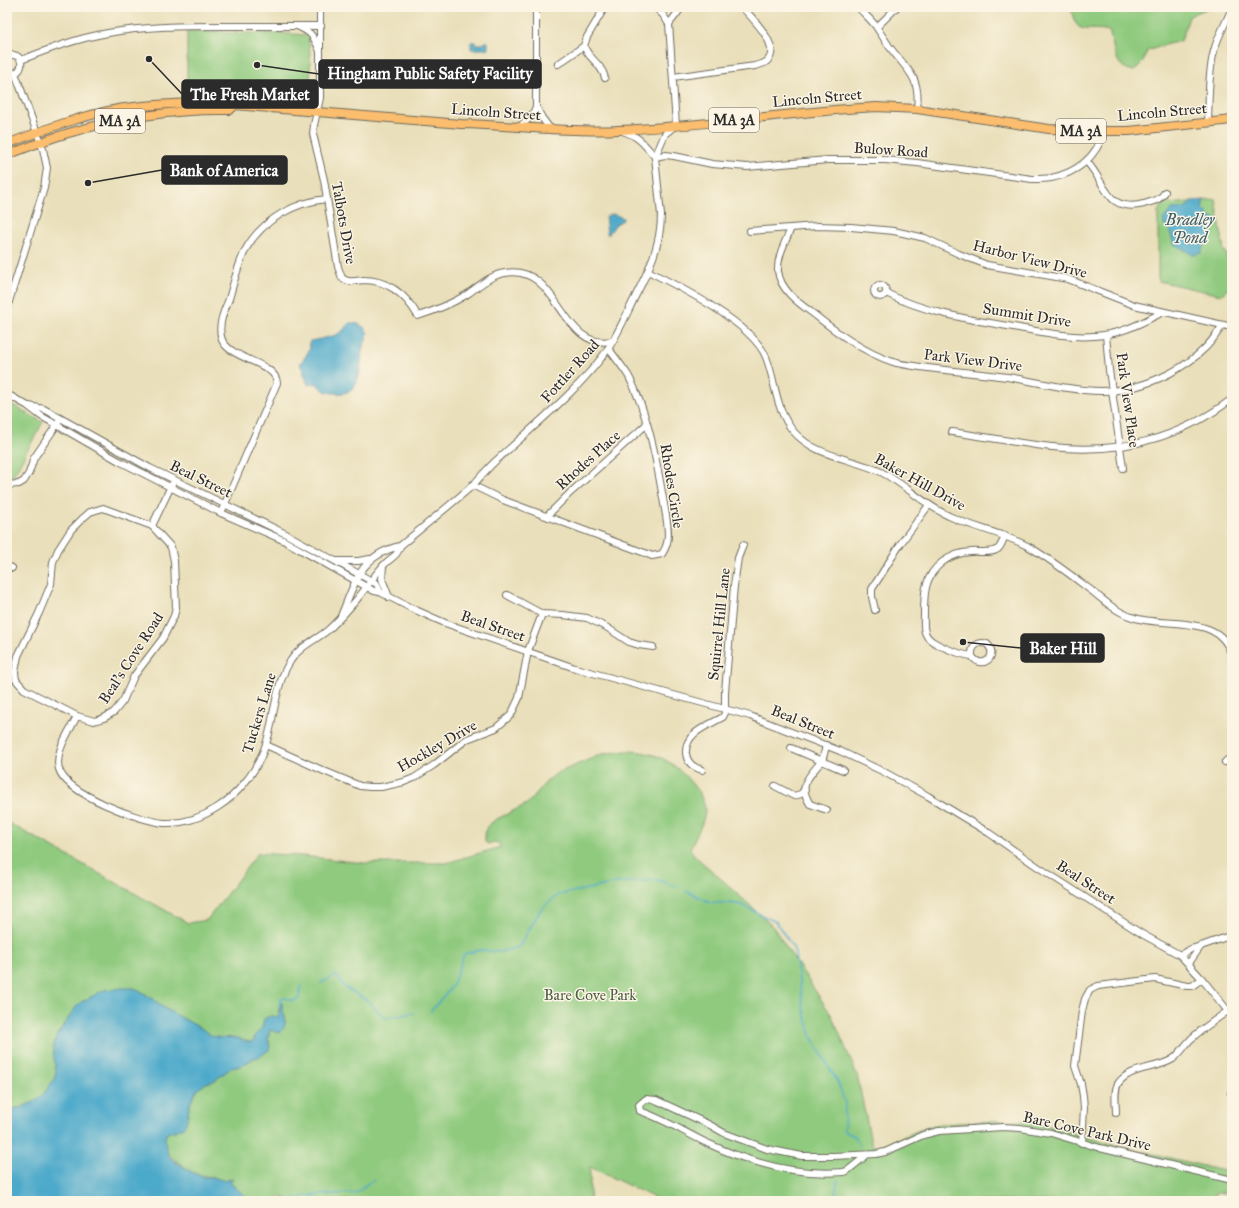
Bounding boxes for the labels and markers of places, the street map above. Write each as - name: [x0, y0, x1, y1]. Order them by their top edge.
- callout: Hingham Public Safety Facility: [319, 60, 541, 88]
- callout: The Fresh Market: [182, 80, 318, 108]
- callout: Bank of America: [162, 156, 287, 184]
- callout: Baker Hill: [1021, 634, 1104, 662]

